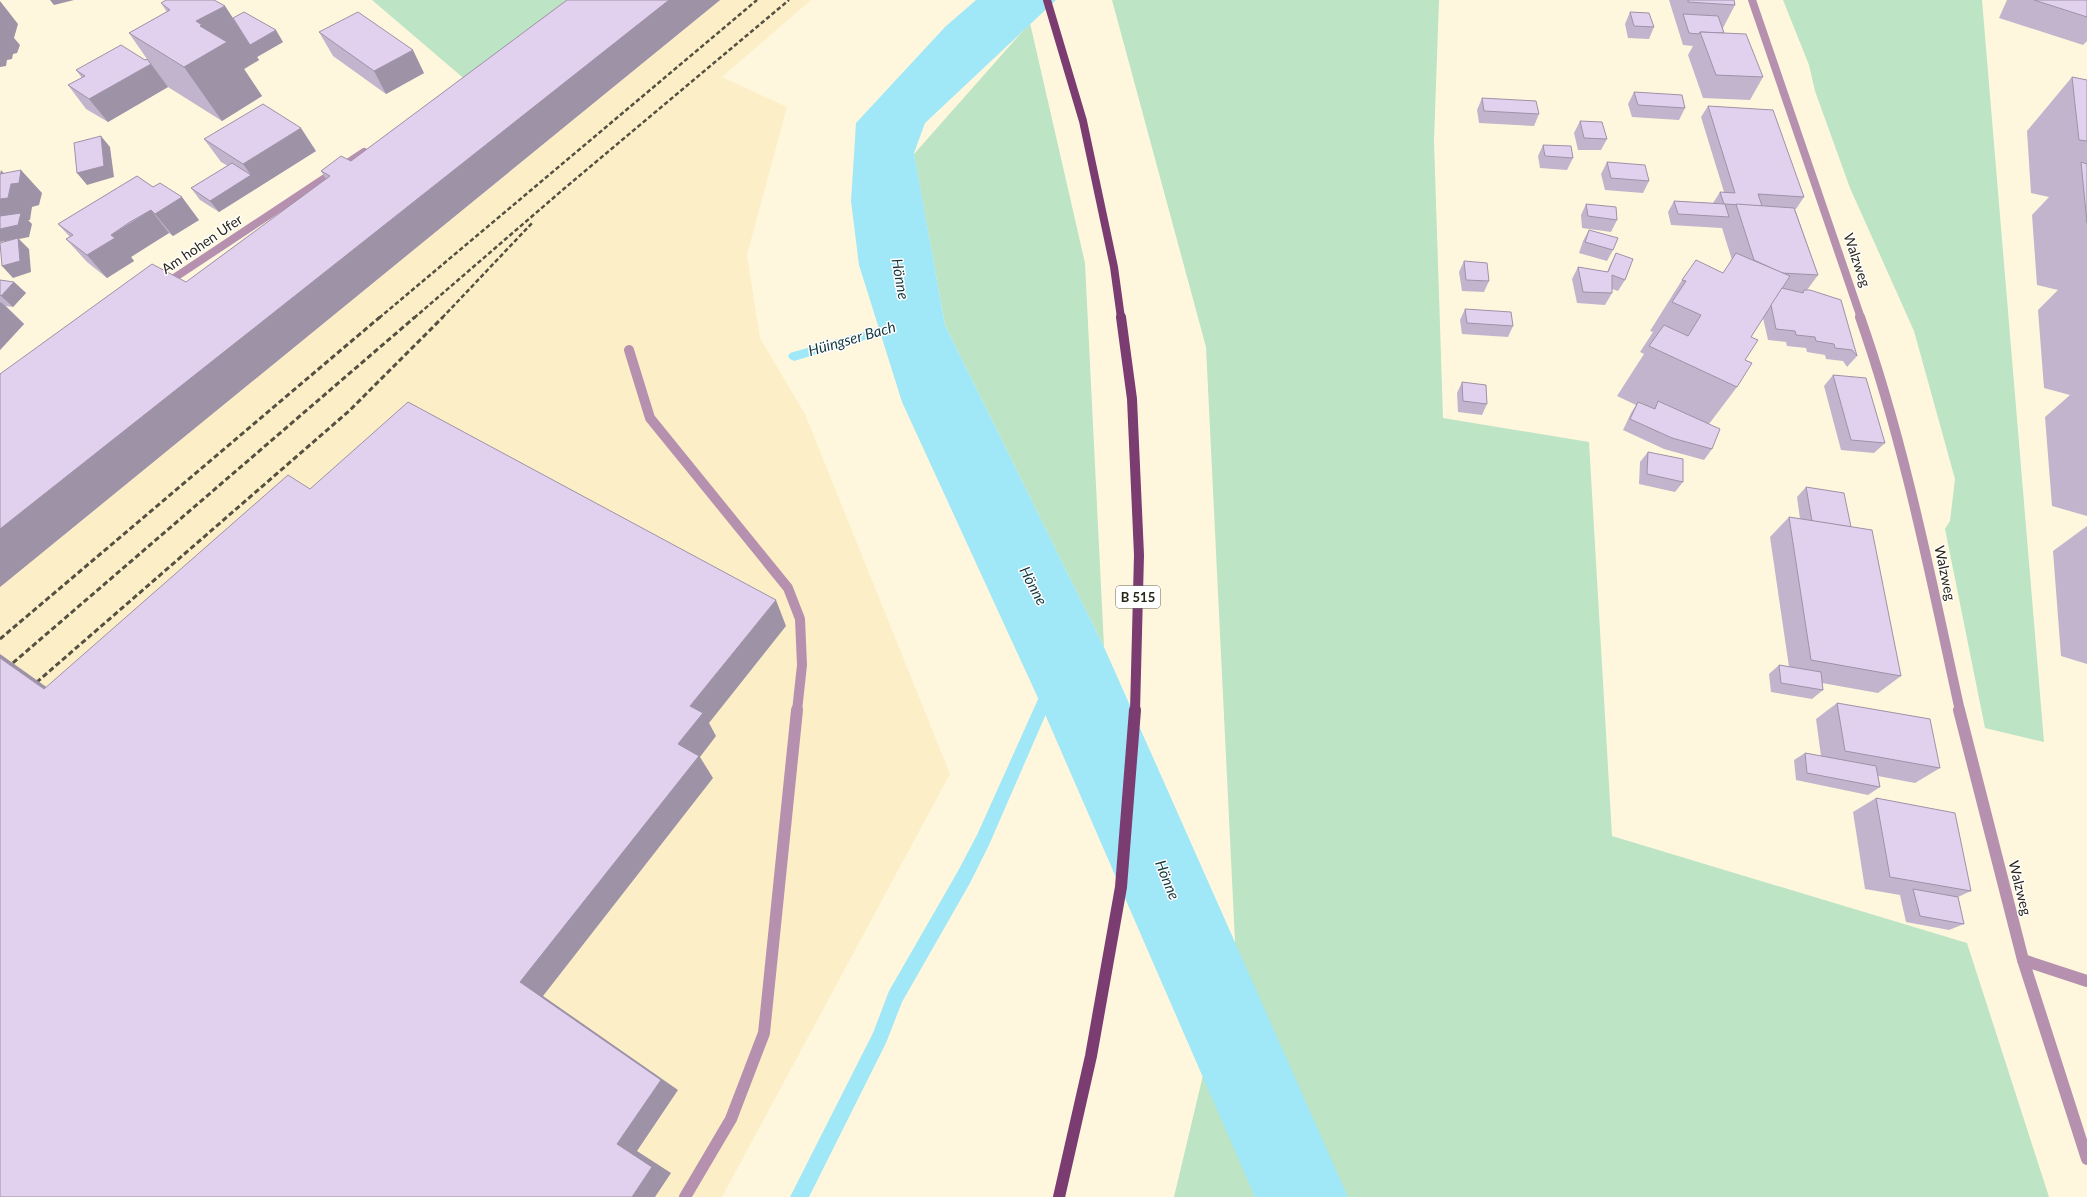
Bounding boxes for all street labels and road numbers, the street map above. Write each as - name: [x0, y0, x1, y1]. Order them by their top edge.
- street label: Am hohen Ufer: [158, 210, 246, 277]
- street label: Walzweg: [1840, 231, 1875, 289]
- street label: Walzweg: [1931, 544, 1960, 602]
- road number: B 515: [1116, 586, 1160, 608]
- street label: Walzweg: [2005, 859, 2035, 917]

